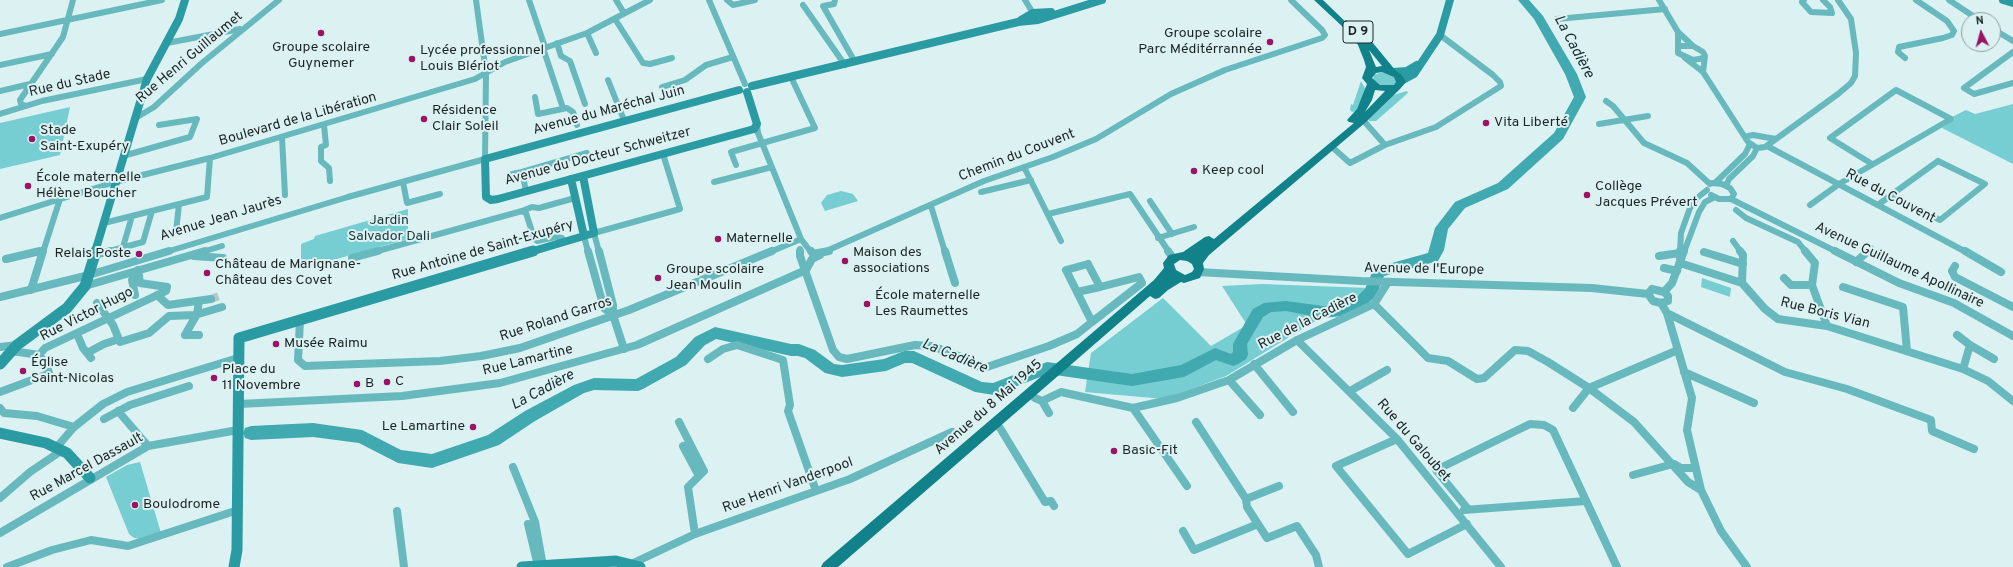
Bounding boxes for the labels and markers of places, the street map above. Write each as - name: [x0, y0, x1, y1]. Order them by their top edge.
- place label: Groupe scolaire Parc Méditérrannée: [1138, 26, 1262, 58]
- marker: Groupe scolaire Guynemer: [316, 28, 326, 38]
- marker: Groupe scolaire Parc Méditérrannée: [1265, 37, 1275, 47]
- place label: Groupe scolaire Guynemer: [272, 40, 370, 72]
- place label: Lycée professionnel Louis Blériot: [420, 43, 544, 76]
- marker: Lycée professionnel Louis Blériot: [407, 54, 417, 64]
- place label: Résidence Clair Soleil: [432, 103, 499, 136]
- marker: Résidence Clair Soleil: [419, 114, 429, 124]
- place label: Vita Liberté: [1494, 115, 1568, 131]
- marker: Vita Liberté: [1481, 118, 1491, 128]
- place label: Stade Saint-Exupéry: [40, 123, 129, 156]
- marker: Stade Saint-Exupéry: [27, 134, 37, 144]
- place label: Keep cool: [1202, 163, 1264, 179]
- marker: Keep cool: [1189, 166, 1199, 176]
- place label: École maternelle Hélène Boucher: [36, 170, 141, 202]
- place label: Collège Jacques Prévert: [1595, 179, 1697, 212]
- marker: École maternelle Hélène Boucher: [23, 181, 33, 191]
- marker: Collège Jacques Prévert: [1582, 190, 1592, 200]
- place label: Maternelle: [726, 231, 793, 247]
- marker: Maternelle: [713, 234, 723, 244]
- place label: Maison des associations: [853, 245, 930, 278]
- place label: Relais Poste: [54, 246, 131, 262]
- marker: Relais Poste: [134, 249, 144, 259]
- marker: Maison des associations: [840, 256, 850, 266]
- place label: Château de Marignane- Château des Covet: [215, 257, 361, 290]
- place label: Groupe scolaire Jean Moulin: [666, 262, 764, 294]
- marker: Château de Marignane- Château des Covet: [202, 268, 212, 278]
- marker: Groupe scolaire Jean Moulin: [653, 273, 663, 283]
- place label: École maternelle Les Raumettes: [875, 288, 980, 320]
- marker: École maternelle Les Raumettes: [862, 299, 872, 309]
- place label: Musée Raimu: [284, 336, 368, 352]
- marker: Musée Raimu: [271, 339, 281, 349]
- place label: Église Saint-Nicolas: [31, 355, 114, 388]
- place label: Place du 11 Novembre: [222, 362, 300, 394]
- marker: Église Saint-Nicolas: [18, 366, 28, 376]
- marker: Place du 11 Novembre: [209, 373, 219, 383]
- place label: C: [395, 374, 404, 390]
- place label: B: [365, 376, 374, 392]
- marker: C: [382, 377, 392, 387]
- marker: B: [352, 379, 362, 389]
- place label: Le Lamartine: [382, 419, 465, 435]
- marker: Le Lamartine: [468, 422, 478, 432]
- place label: Basic-Fit: [1122, 443, 1178, 459]
- marker: Basic-Fit: [1109, 446, 1119, 456]
- place label: Boulodrome: [143, 497, 220, 513]
- marker: Boulodrome: [130, 500, 140, 510]

